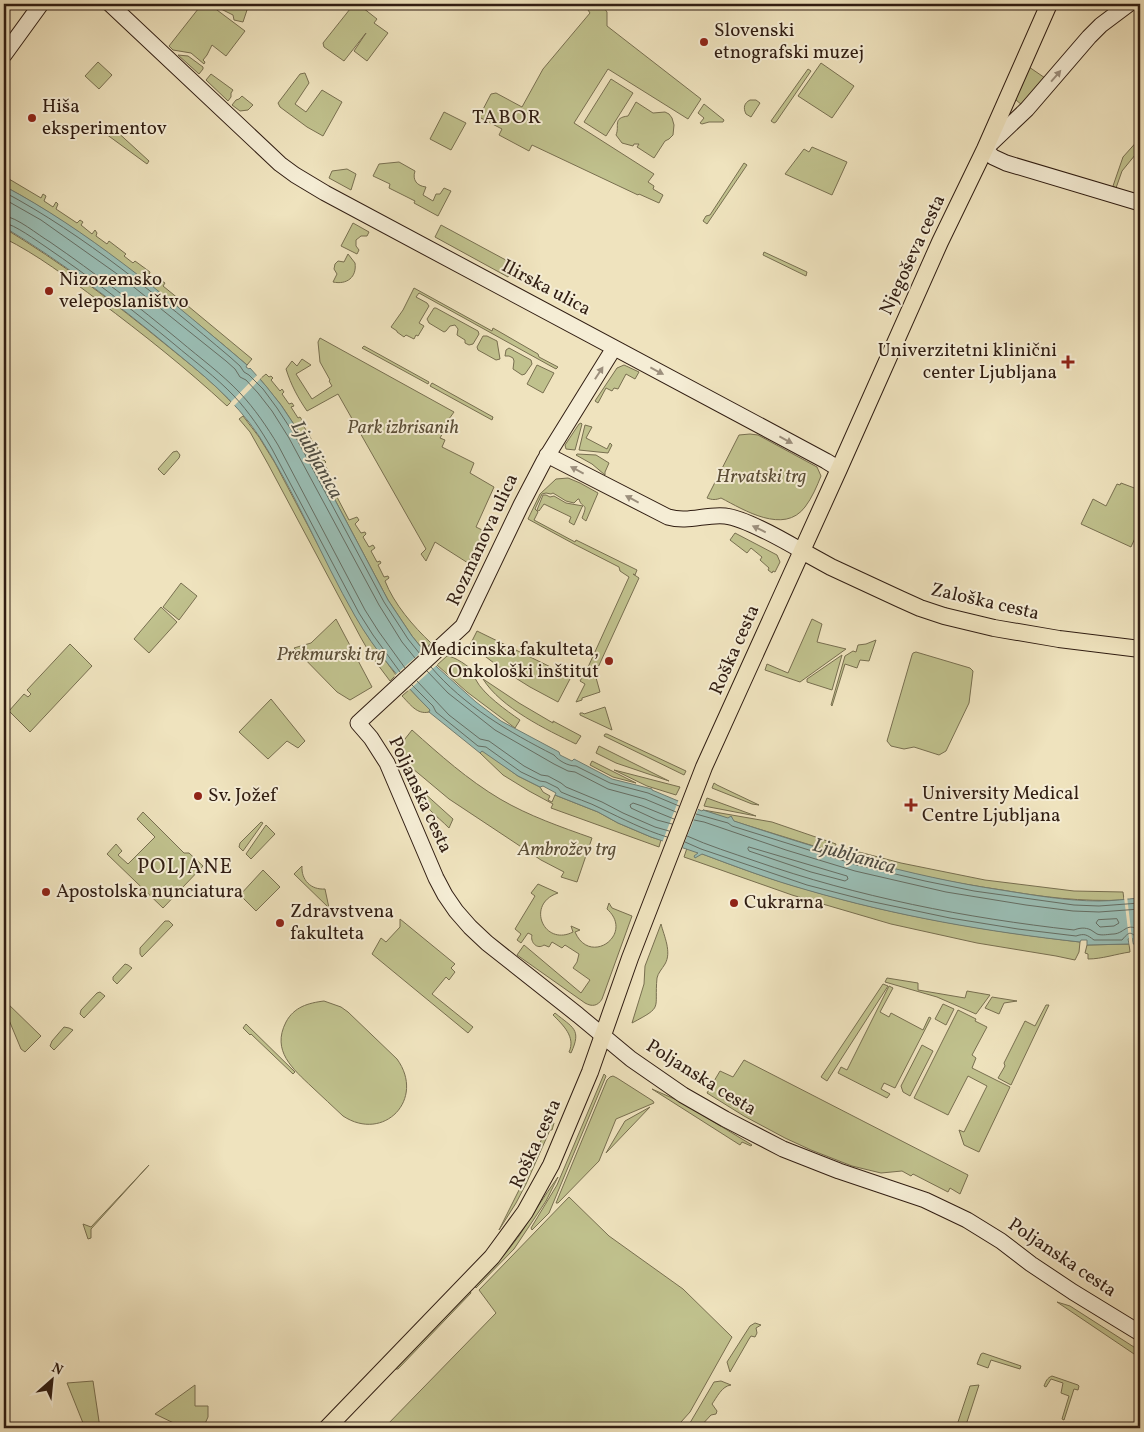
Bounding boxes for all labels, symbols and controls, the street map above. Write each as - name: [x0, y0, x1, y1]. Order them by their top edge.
- place label: Slovenski etnografski muzej: [714, 18, 864, 66]
- marker: Slovenski etnografski muzej: [698, 36, 710, 48]
- one-way arrow: [1050, 70, 1061, 83]
- place label: Hiša eksperimentov: [42, 94, 167, 142]
- district label: TABOR: [472, 104, 542, 132]
- marker: Hiša eksperimentov: [26, 112, 38, 124]
- street label: Njegoševa cesta: [874, 190, 952, 320]
- street label: Ilirska ulica: [497, 254, 595, 322]
- place label: Nizozemsko veleposlaništvo: [59, 267, 189, 315]
- marker: Nizozemsko veleposlaništvo: [43, 285, 55, 297]
- place label: Univerzitetni klinični center Ljubljana: [878, 338, 1057, 386]
- marker: Univerzitetni klinični center Ljubljana: [1061, 355, 1075, 369]
- one-way arrow: [594, 367, 604, 380]
- one-way arrow: [650, 367, 664, 375]
- park label: Park izbrisanih: [347, 415, 459, 441]
- water label: Ljubljanica: [283, 416, 349, 504]
- one-way arrow: [779, 436, 793, 444]
- park label: Hrvatski trg: [716, 464, 806, 490]
- one-way arrow: [570, 466, 585, 474]
- street label: Rozmanova ulica: [441, 470, 525, 610]
- one-way arrow: [625, 495, 639, 503]
- one-way arrow: [752, 525, 766, 533]
- street label: Zaloška cesta: [928, 577, 1042, 627]
- street label: Roška cesta: [704, 601, 766, 699]
- place label: Medicinska fakulteta, Onkološki inštitut: [420, 637, 599, 685]
- park label: Prekmurski trg: [276, 642, 386, 668]
- marker: Medicinska fakulteta, Onkološki inštitut: [603, 655, 615, 667]
- street label: Poljanska cesta: [382, 732, 458, 858]
- place label: University Medical Centre Ljubljana: [922, 781, 1079, 829]
- place label: Sv. Jožef: [208, 783, 278, 809]
- marker: Sv. Jožef: [192, 790, 204, 802]
- marker: University Medical Centre Ljubljana: [904, 798, 918, 812]
- water label: Ljubljanica: [809, 832, 899, 882]
- park label: Ambrožev trg: [517, 837, 616, 863]
- district label: POLJANE: [137, 853, 233, 882]
- place label: Apostolska nunciatura: [56, 879, 243, 905]
- marker: Apostolska nunciatura: [40, 886, 52, 898]
- place label: Cukrarna: [744, 890, 824, 916]
- marker: Cukrarna: [728, 897, 740, 909]
- place label: Zdravstvena fakulteta: [290, 899, 394, 947]
- marker: Zdravstvena fakulteta: [274, 917, 286, 929]
- street label: Poljanska cesta: [641, 1034, 761, 1122]
- street label: Roška cesta: [504, 1095, 568, 1193]
- street label: Poljanska cesta: [1003, 1212, 1121, 1304]
- north arrow: [28, 1354, 78, 1404]
- text: N: [48, 1359, 66, 1381]

